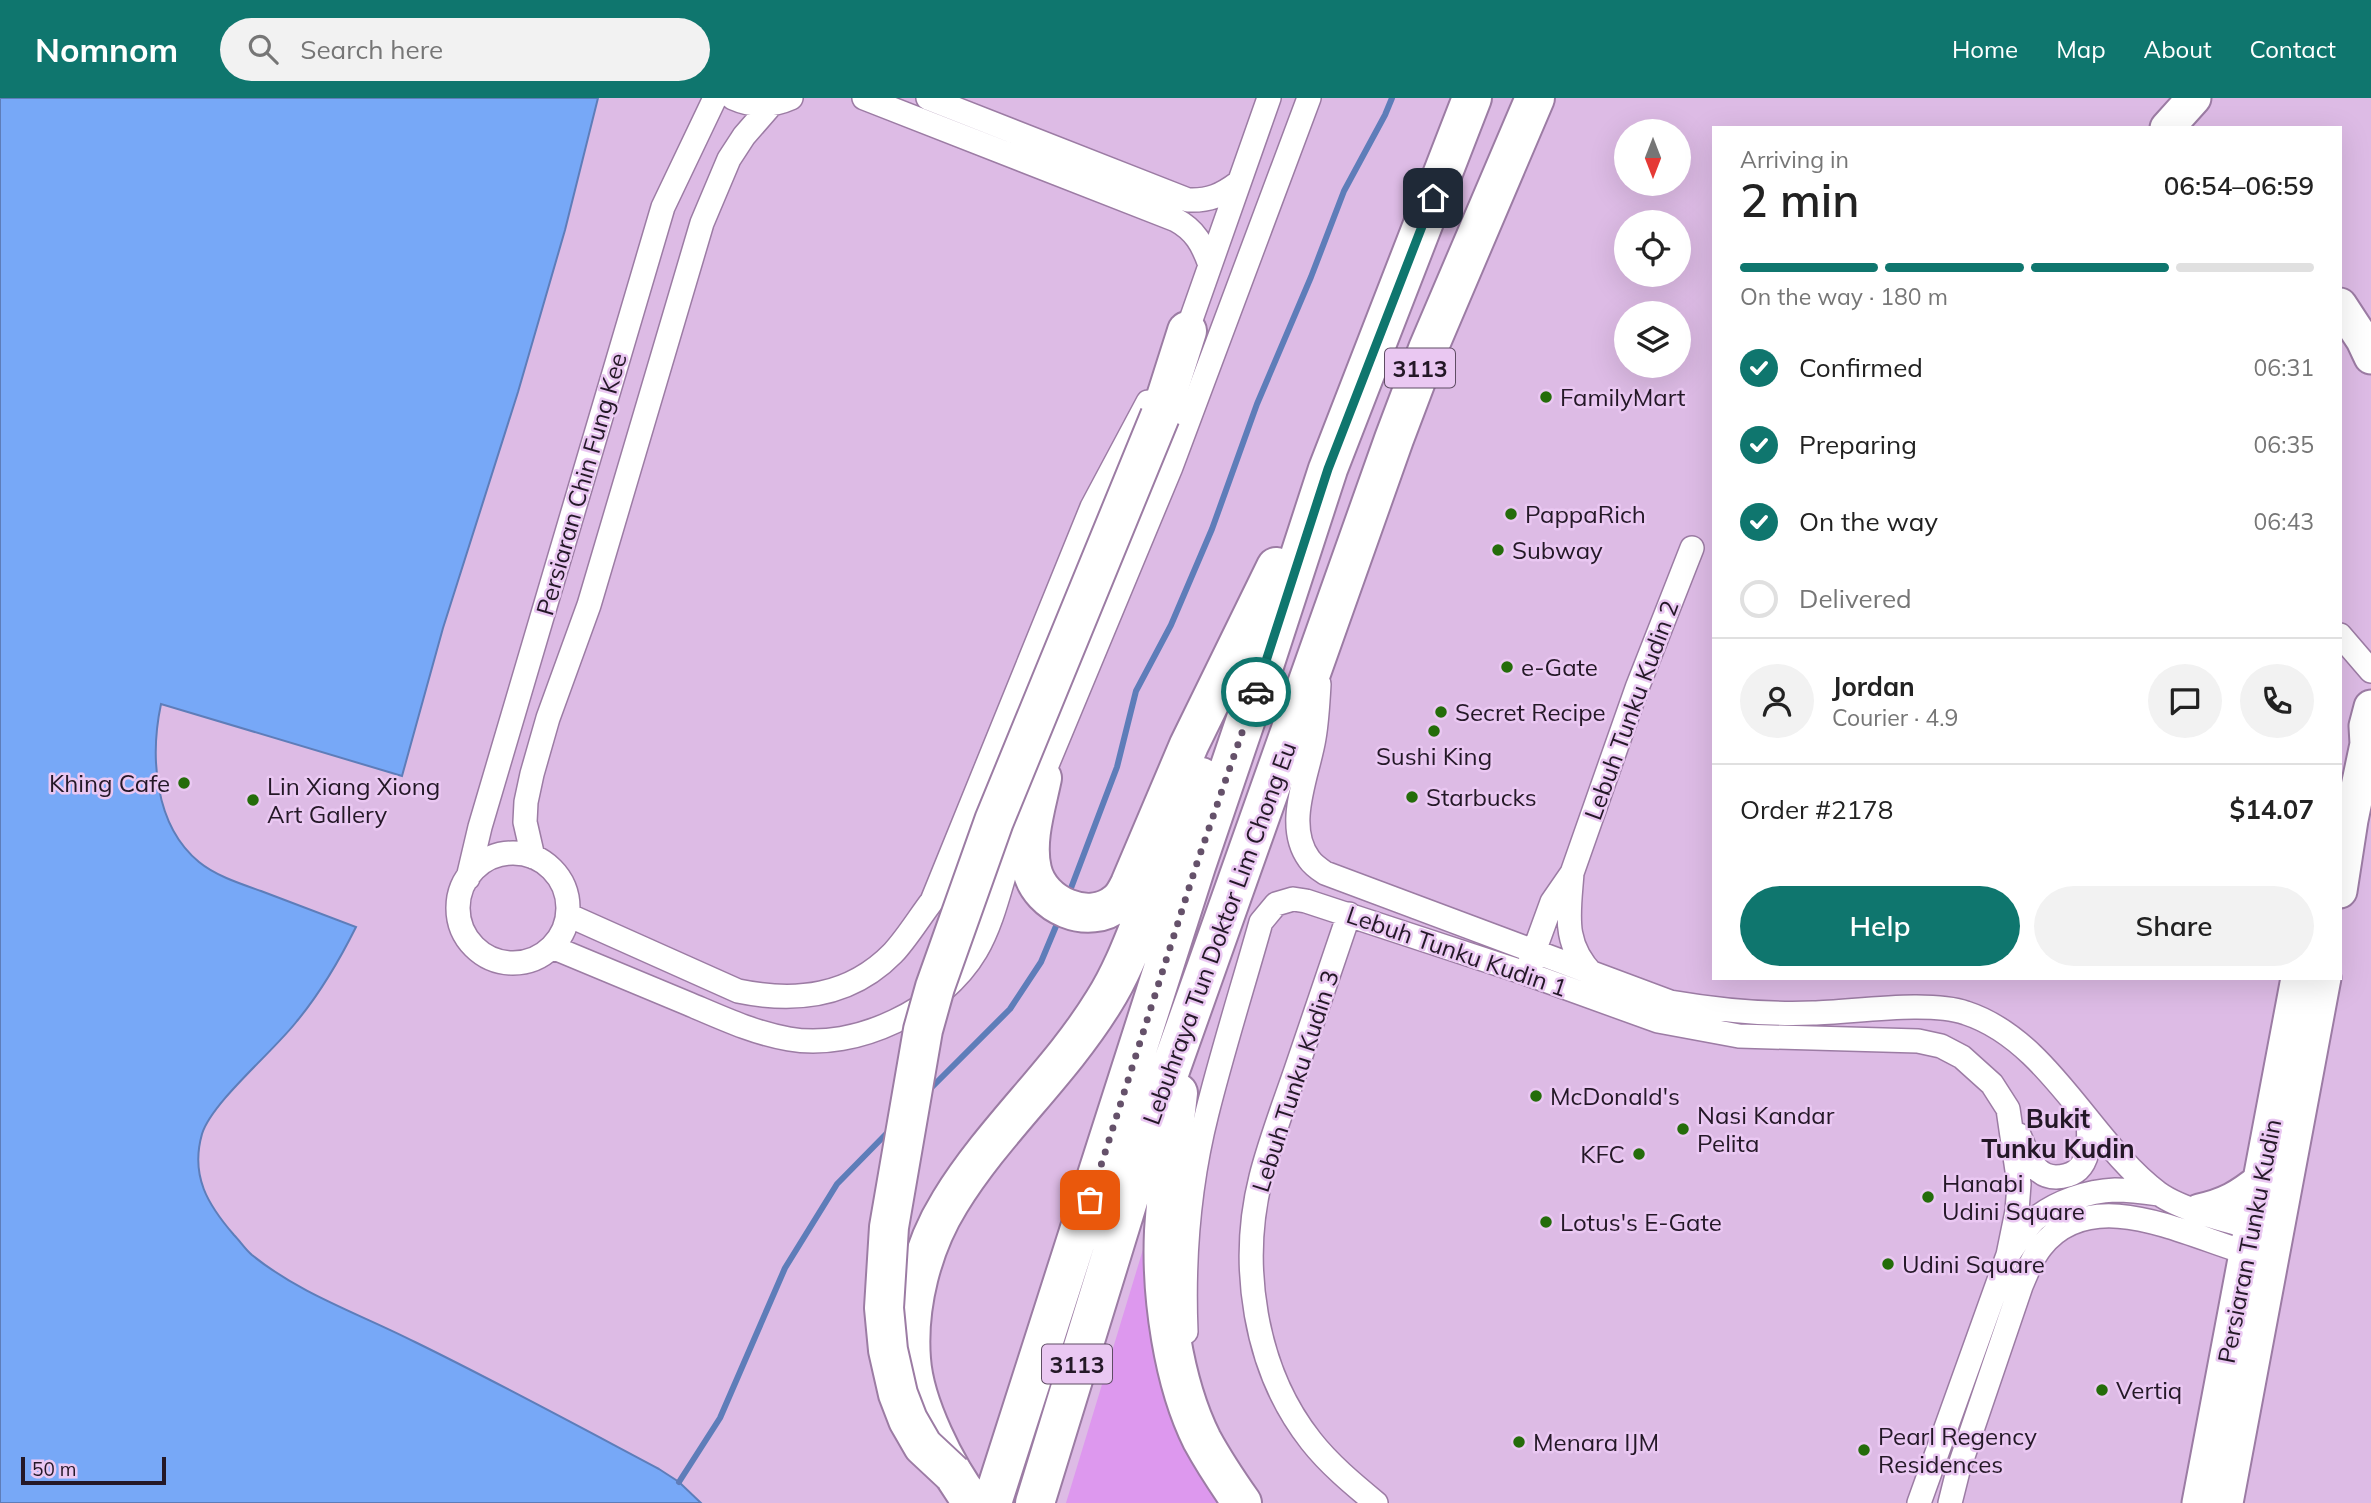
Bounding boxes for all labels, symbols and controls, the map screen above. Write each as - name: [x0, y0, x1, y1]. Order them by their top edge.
- search box: [220, 18, 710, 81]
- text: Nomnom: [35, 29, 178, 70]
- icon: search: [244, 30, 282, 68]
- text: Search here: [300, 33, 443, 66]
- text: Home: [1952, 34, 2018, 64]
- text: Map: [2056, 34, 2106, 64]
- text: About: [2144, 34, 2212, 64]
- text: Contact: [2250, 34, 2336, 64]
- north arrow: [1614, 119, 1690, 196]
- map controls: [1614, 119, 1691, 378]
- text: Arriving in: [1740, 145, 1849, 174]
- pin: [1403, 168, 1463, 228]
- text: 06:54–06:59: [2164, 169, 2314, 202]
- text: 2 min: [1740, 171, 1859, 229]
- icon: home: [1414, 179, 1452, 217]
- button: locate: [1614, 210, 1691, 287]
- text: On the way · 180 m: [1740, 282, 1948, 311]
- button: layers: [1614, 301, 1691, 378]
- road number: 3113: [1385, 348, 1455, 388]
- street label: Persiaran Chin Fung Kee: [529, 349, 633, 619]
- icon: check: [1740, 349, 1778, 387]
- text: Confirmed: [1799, 351, 1923, 384]
- text: 06:31: [2254, 353, 2314, 382]
- place label: FamilyMart: [1560, 382, 1685, 412]
- marker: FamilyMart: [1538, 389, 1554, 405]
- icon: check: [1740, 426, 1778, 464]
- text: Preparing: [1799, 428, 1917, 461]
- text: 06:35: [2254, 430, 2314, 459]
- place label: PappaRich: [1525, 499, 1646, 529]
- icon: check: [1740, 503, 1778, 541]
- text: On the way: [1799, 505, 1938, 538]
- marker: PappaRich: [1503, 506, 1519, 522]
- text: 06:43: [2254, 507, 2314, 536]
- place label: Subway: [1512, 535, 1603, 565]
- marker: Subway: [1490, 542, 1506, 558]
- text: Delivered: [1799, 582, 1912, 615]
- street label: Lebuh Tunku Kudin 2: [1577, 596, 1685, 824]
- place label: e-Gate: [1521, 652, 1598, 682]
- courier: [1221, 657, 1291, 727]
- marker: e-Gate: [1499, 659, 1515, 675]
- button: person: [1740, 664, 1814, 738]
- button: chat: [2148, 664, 2222, 738]
- button: phone: [2240, 664, 2314, 738]
- text: Jordan: [1832, 670, 1915, 703]
- icon: car: [1237, 673, 1275, 711]
- place label: Secret Recipe: [1455, 697, 1606, 727]
- text: Courier · 4.9: [1832, 703, 1958, 732]
- marker: Secret Recipe: [1433, 704, 1449, 720]
- marker: Sushi King: [1426, 723, 1442, 739]
- street label: Lebuhraya Tun Doktor Lim Chong Eu: [1136, 738, 1302, 1128]
- place label: Sushi King: [1376, 741, 1492, 771]
- place label: Khing Cafe: [49, 768, 170, 798]
- place label: Lin Xiang Xiong Art Gallery: [267, 771, 440, 829]
- marker: Khing Cafe: [176, 775, 192, 791]
- place label: Starbucks: [1426, 782, 1537, 812]
- marker: Starbucks: [1404, 789, 1420, 805]
- marker: Lin Xiang Xiong Art Gallery: [245, 792, 261, 808]
- text: Order #2178: [1740, 793, 1893, 826]
- text: $14.07: [2230, 793, 2314, 826]
- button: Help: [1740, 886, 2020, 966]
- button: Share: [2034, 886, 2314, 966]
- street label: Lebuh Tunku Kudin 1: [1343, 899, 1571, 1003]
- street label: Lebuh Tunku Kudin 3: [1245, 966, 1345, 1196]
- place label: McDonald's: [1550, 1081, 1680, 1111]
- marker: McDonald's: [1528, 1088, 1544, 1104]
- place label: Nasi Kandar Pelita: [1697, 1100, 1835, 1158]
- district label: Bukit Tunku Kudin: [1981, 1102, 2135, 1165]
- street label: Persiaran Tunku Kudin: [2211, 1116, 2287, 1366]
- marker: Nasi Kandar Pelita: [1675, 1121, 1691, 1137]
- place label: KFC: [1580, 1139, 1625, 1169]
- marker: KFC: [1631, 1146, 1647, 1162]
- place label: Hanabi Udini Square: [1942, 1168, 2085, 1226]
- pin: [1060, 1170, 1120, 1230]
- icon: bag: [1071, 1181, 1109, 1219]
- marker: Hanabi Udini Square: [1920, 1189, 1936, 1205]
- place label: Lotus's E-Gate: [1560, 1207, 1722, 1237]
- marker: Lotus's E-Gate: [1538, 1214, 1554, 1230]
- place label: Udini Square: [1902, 1249, 2045, 1279]
- marker: Udini Square: [1880, 1256, 1896, 1272]
- road number: 3113: [1042, 1344, 1112, 1384]
- place label: Vertiq: [2116, 1375, 2182, 1405]
- marker: Vertiq: [2094, 1382, 2110, 1398]
- place label: Pearl Regency Residences: [1878, 1421, 2037, 1479]
- place label: Menara IJM: [1533, 1427, 1659, 1457]
- marker: Menara IJM: [1511, 1434, 1527, 1450]
- marker: Pearl Regency Residences: [1856, 1442, 1872, 1458]
- scale bar: [21, 1454, 166, 1486]
- text: 50 m: [32, 1457, 76, 1481]

